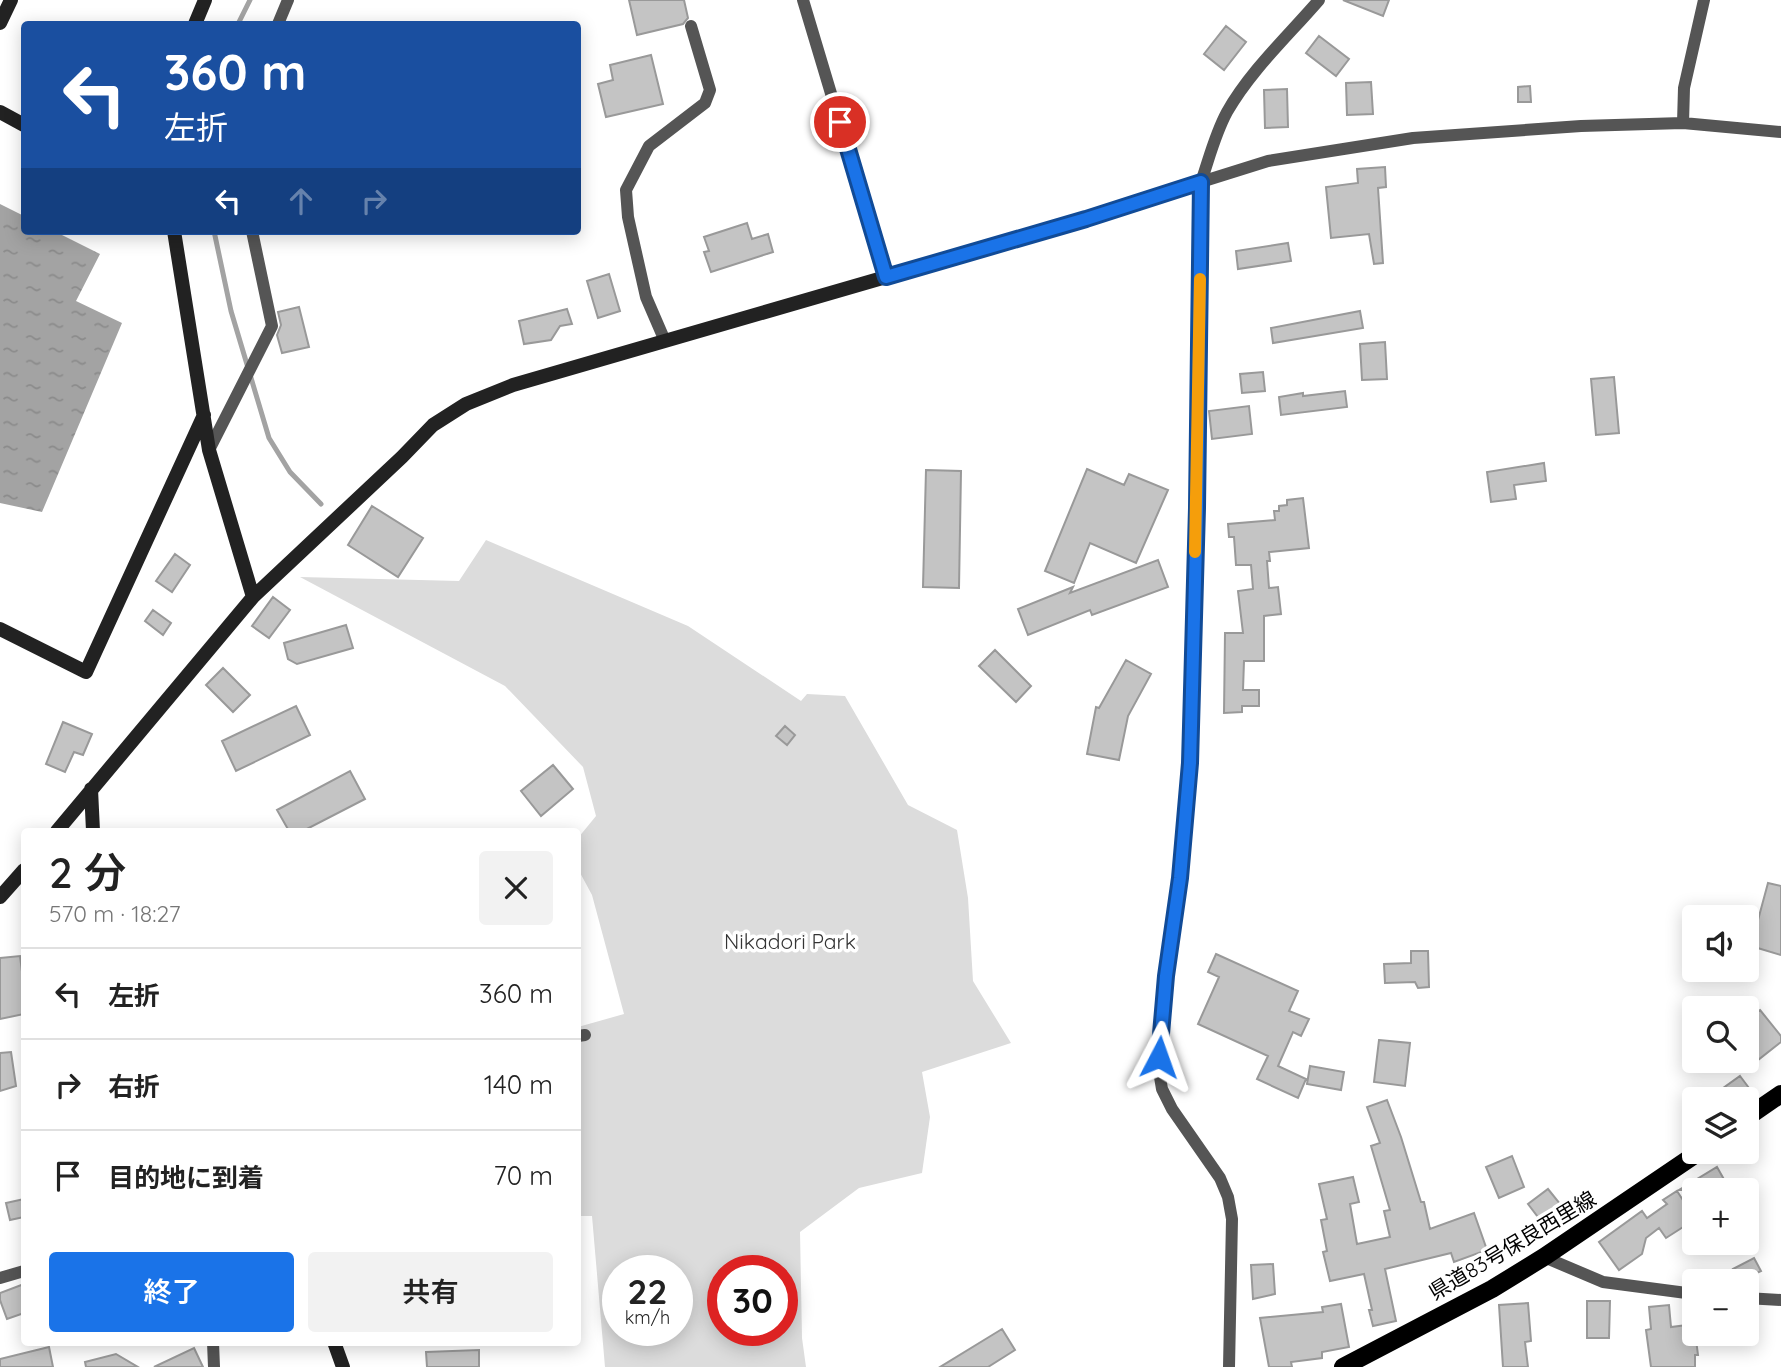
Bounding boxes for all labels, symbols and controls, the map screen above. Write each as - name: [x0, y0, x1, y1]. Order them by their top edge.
- text: 360 m: [164, 41, 306, 102]
- icon: left: [49, 49, 140, 140]
- pin: [810, 92, 870, 152]
- icon: arrive: [821, 103, 859, 141]
- text: 左折: [164, 107, 228, 147]
- icon: left: [209, 182, 247, 220]
- icon: ahead: [282, 182, 320, 220]
- icon: right: [355, 182, 393, 220]
- text: 2 分: [49, 846, 126, 899]
- button: close: [479, 851, 553, 925]
- text: 570 m · 18:27: [49, 899, 181, 928]
- map controls: [1682, 905, 1759, 1346]
- button: sound: [1682, 905, 1759, 982]
- park label: Nikadori Park: [724, 928, 856, 954]
- icon: left: [49, 975, 87, 1013]
- text: 360 m: [479, 977, 553, 1010]
- text: 左折: [108, 979, 160, 1012]
- button: search: [1682, 996, 1759, 1073]
- position arrow: [1122, 1020, 1196, 1094]
- icon: right: [49, 1066, 87, 1104]
- text: 140 m: [484, 1068, 553, 1101]
- text: 右折: [108, 1070, 160, 1103]
- button: layers: [1682, 1087, 1759, 1164]
- icon: arrive: [49, 1157, 87, 1195]
- text: 70 m: [493, 1159, 553, 1192]
- text: 目的地に到着: [108, 1161, 264, 1194]
- button: +: [1682, 1178, 1759, 1255]
- street label: 県道83号保良西里線: [1424, 1185, 1600, 1305]
- button: 終了: [49, 1252, 294, 1332]
- button: 共有: [308, 1252, 553, 1332]
- speed limit sign: 30: [707, 1255, 798, 1346]
- text: 22: [628, 1269, 667, 1313]
- button: −: [1682, 1269, 1759, 1346]
- text: km/h: [625, 1306, 670, 1329]

